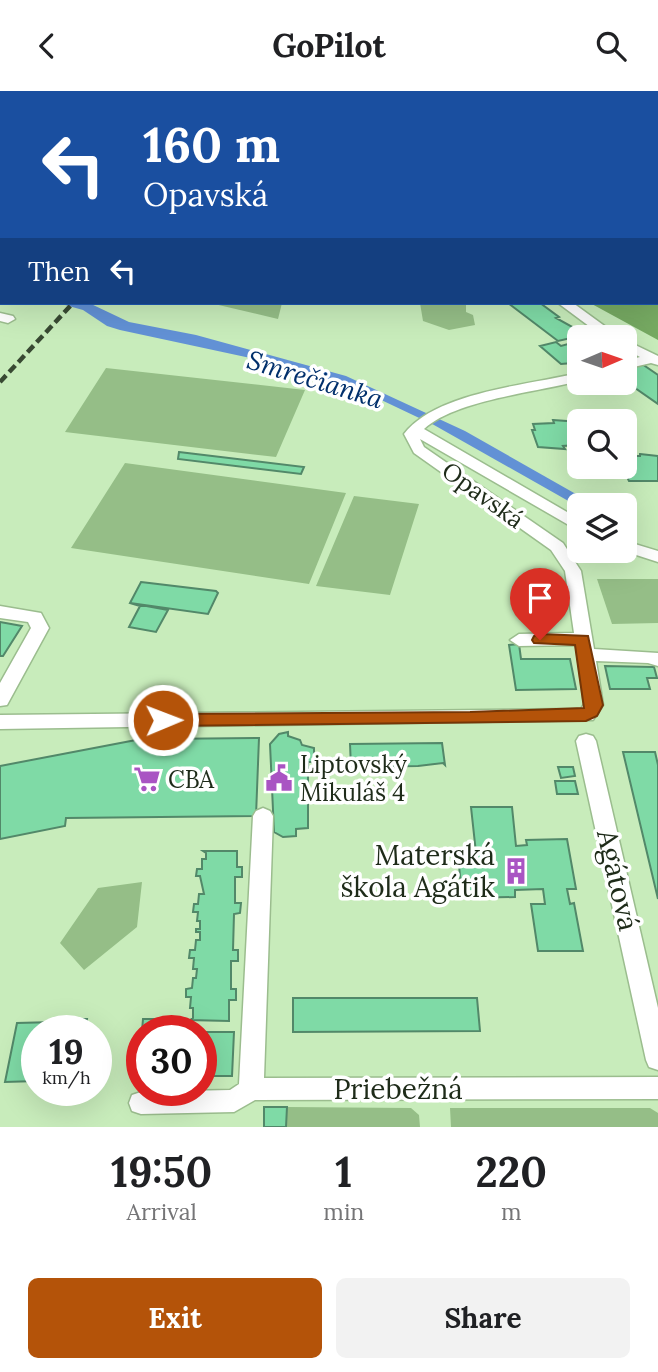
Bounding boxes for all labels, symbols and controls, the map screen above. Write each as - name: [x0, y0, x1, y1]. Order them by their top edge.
- text: GoPilot: [272, 25, 386, 66]
- icon: back: [28, 27, 66, 65]
- icon: search: [592, 27, 630, 65]
- text: 160 m: [143, 113, 280, 175]
- icon: left: [28, 119, 119, 210]
- text: Opavská: [143, 174, 268, 215]
- icon: left: [104, 252, 142, 290]
- text: Then: [28, 255, 90, 288]
- north arrow: [567, 325, 637, 395]
- map controls: [567, 325, 637, 563]
- water label: Smrečianka: [243, 343, 388, 415]
- button: search: [567, 409, 637, 479]
- street label: Opavská: [436, 455, 530, 535]
- button: layers: [567, 493, 637, 563]
- pin: [510, 568, 570, 640]
- icon: arrive: [521, 579, 559, 617]
- position arrow: [126, 683, 200, 757]
- place label: Liptovský Mikuláš 4: [300, 749, 407, 808]
- public building icon: Liptovský Mikuláš 4: [264, 763, 294, 793]
- supermarket icon: CBA: [132, 764, 162, 794]
- place label: CBA: [168, 764, 215, 795]
- street label: Agátová: [589, 825, 647, 934]
- place label: Materská škola Agátik: [340, 837, 495, 905]
- building icon: Materská škola Agátik: [501, 856, 531, 886]
- speed limit sign: 30: [126, 1015, 217, 1106]
- text: 19: [49, 1029, 84, 1074]
- text: km/h: [42, 1066, 91, 1089]
- street label: Priebežná: [333, 1071, 463, 1107]
- text: 19:50: [111, 1145, 212, 1199]
- text: 1: [335, 1145, 352, 1199]
- text: 220: [475, 1145, 547, 1199]
- text: Arrival: [127, 1197, 197, 1226]
- text: min: [323, 1197, 364, 1226]
- text: m: [501, 1197, 521, 1226]
- button: Exit: [28, 1278, 322, 1358]
- button: Share: [336, 1278, 630, 1358]

